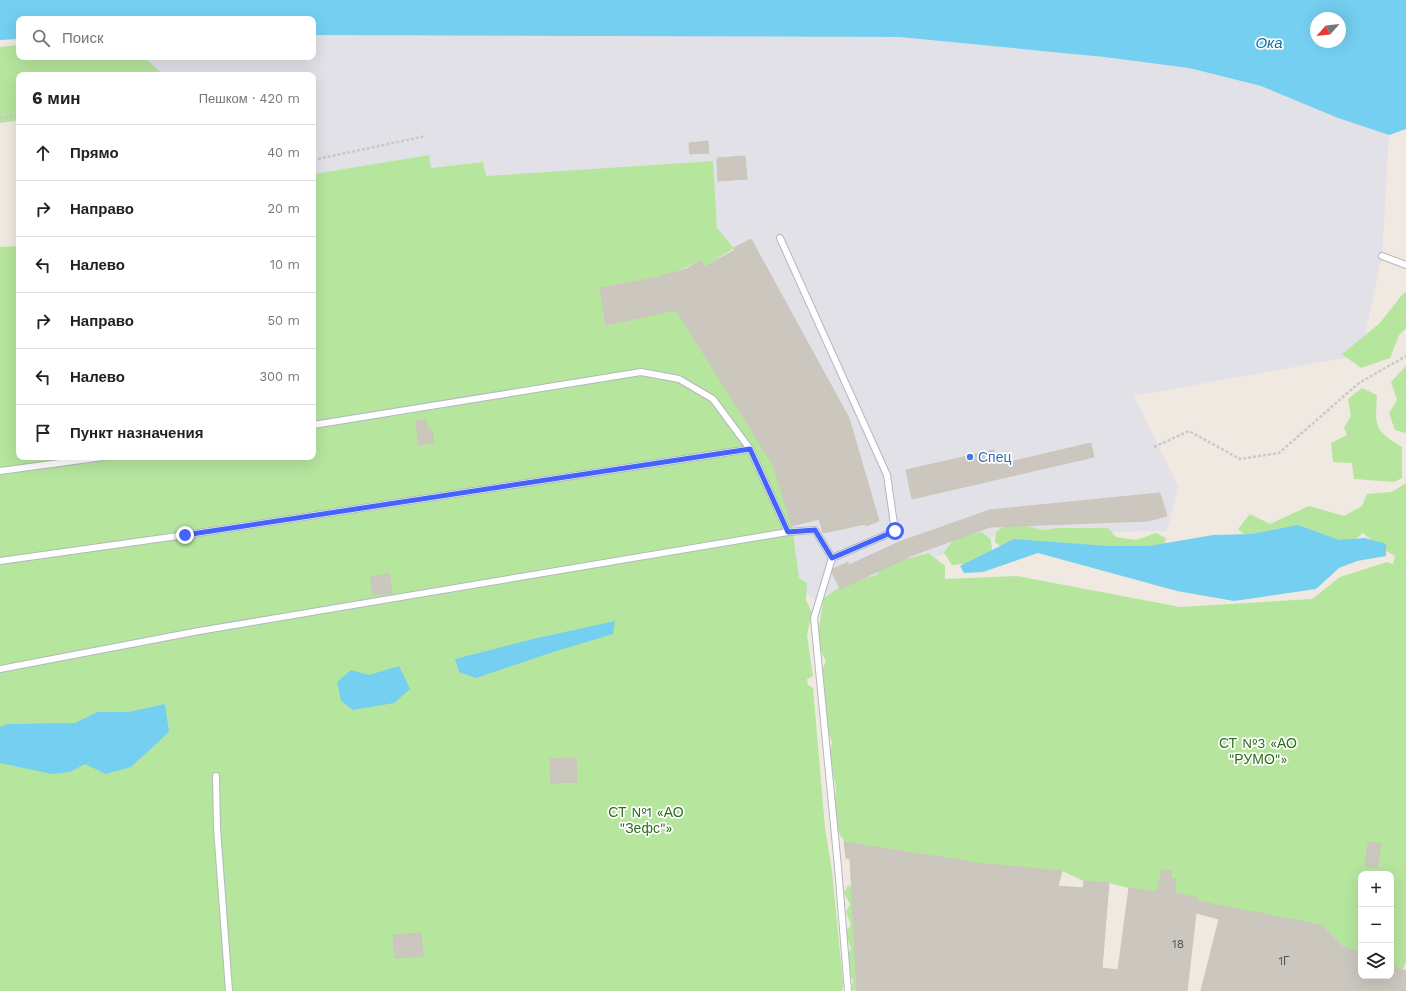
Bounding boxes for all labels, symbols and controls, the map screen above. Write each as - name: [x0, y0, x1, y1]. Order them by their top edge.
- north arrow: [1310, 12, 1346, 48]
- search box: [16, 16, 316, 60]
- icon: search: [30, 27, 52, 49]
- text: Поиск: [62, 29, 104, 47]
- water label: Ока: [1255, 34, 1283, 52]
- text: 6 мин: [32, 88, 81, 108]
- text: Пешком · 420 m: [199, 91, 300, 106]
- icon: ahead: [32, 142, 54, 164]
- text: Прямо: [70, 144, 119, 162]
- text: 40 m: [267, 145, 300, 160]
- icon: right: [32, 198, 54, 220]
- text: Направо: [70, 200, 134, 218]
- text: 20 m: [268, 201, 300, 216]
- icon: left: [32, 254, 54, 276]
- text: Налево: [70, 256, 125, 274]
- text: 10 m: [270, 257, 300, 272]
- icon: right: [32, 310, 54, 332]
- text: Направо: [70, 312, 134, 330]
- text: 50 m: [268, 313, 300, 328]
- icon: left: [32, 366, 54, 388]
- text: Налево: [70, 368, 125, 386]
- text: 300 m: [259, 369, 300, 384]
- icon: arrive: [32, 422, 54, 444]
- text: Пункт назначения: [70, 424, 203, 442]
- place label: Спец: [978, 449, 1012, 465]
- marker: Спец: [965, 452, 975, 462]
- route start: [886, 522, 904, 540]
- route end: [176, 526, 194, 544]
- park label: СТ №3 «АО "РУМО"»: [1219, 735, 1297, 767]
- park label: СТ №1 «АО "Зефс"»: [608, 804, 684, 836]
- map controls: [1358, 871, 1394, 979]
- button: +: [1358, 871, 1394, 907]
- button: −: [1358, 907, 1394, 943]
- house number: 18: [1172, 937, 1184, 951]
- button: layers: [1358, 943, 1394, 979]
- house number: 1Г: [1278, 954, 1290, 968]

